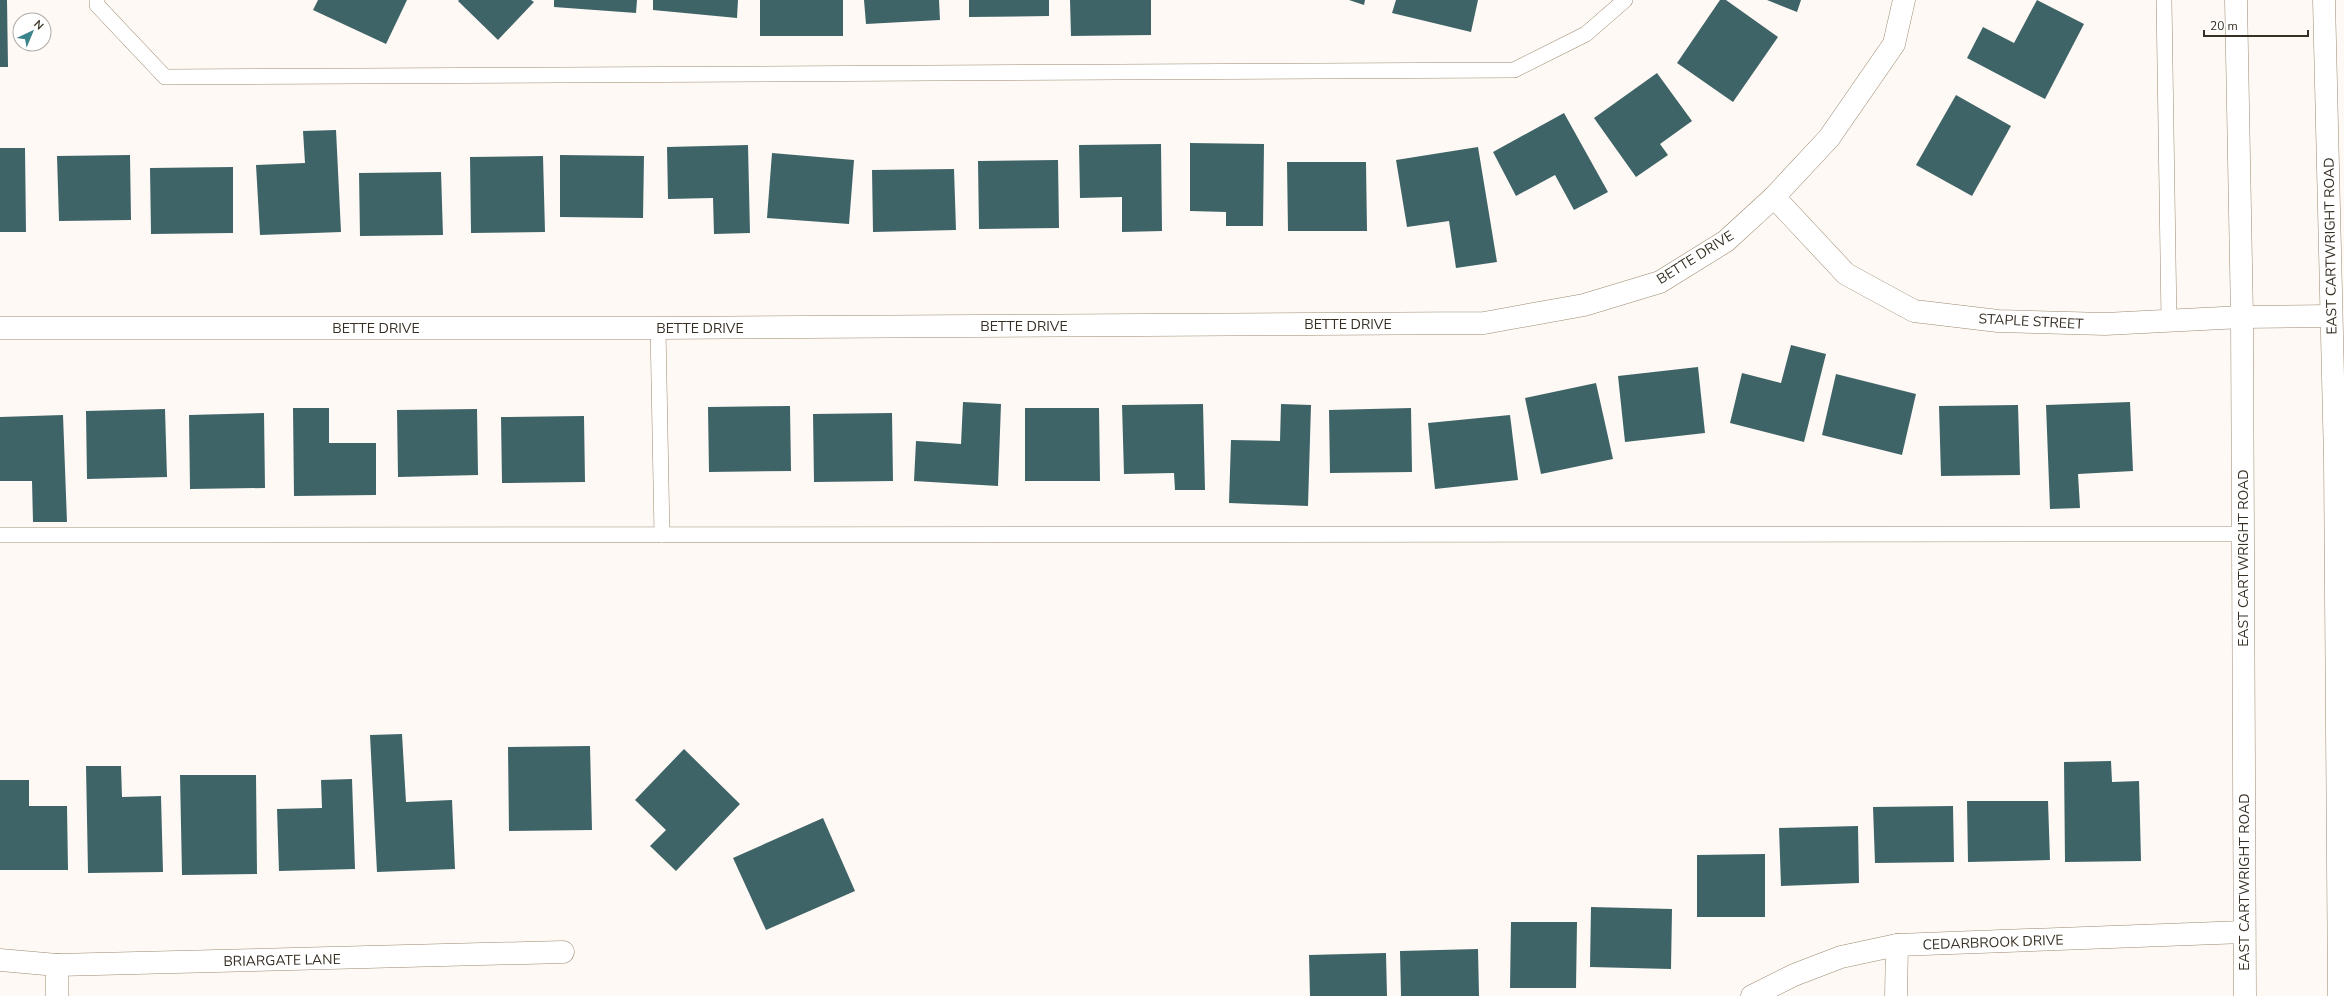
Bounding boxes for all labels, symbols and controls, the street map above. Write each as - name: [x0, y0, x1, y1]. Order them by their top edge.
- north arrow: [12, 12, 52, 52]
- scale bar: [2204, 12, 2308, 38]
- text: N: [30, 17, 47, 33]
- text: 20 m: [2210, 18, 2238, 34]
- street label: EAST CARTWRIGHT ROAD: [2319, 157, 2342, 335]
- street label: BETTE DRIVE: [1653, 226, 1737, 289]
- street label: STAPLE STREET: [1978, 309, 2084, 334]
- street label: BETTE DRIVE: [1304, 315, 1392, 334]
- street label: BETTE DRIVE: [980, 317, 1068, 336]
- street label: BETTE DRIVE: [332, 319, 420, 338]
- street label: BETTE DRIVE: [656, 319, 744, 338]
- street label: EAST CARTWRIGHT ROAD: [2234, 469, 2253, 647]
- street label: EAST CARTWRIGHT ROAD: [2235, 793, 2254, 971]
- street label: CEDARBROOK DRIVE: [1922, 931, 2064, 954]
- street label: BRIARGATE LANE: [223, 950, 341, 971]

